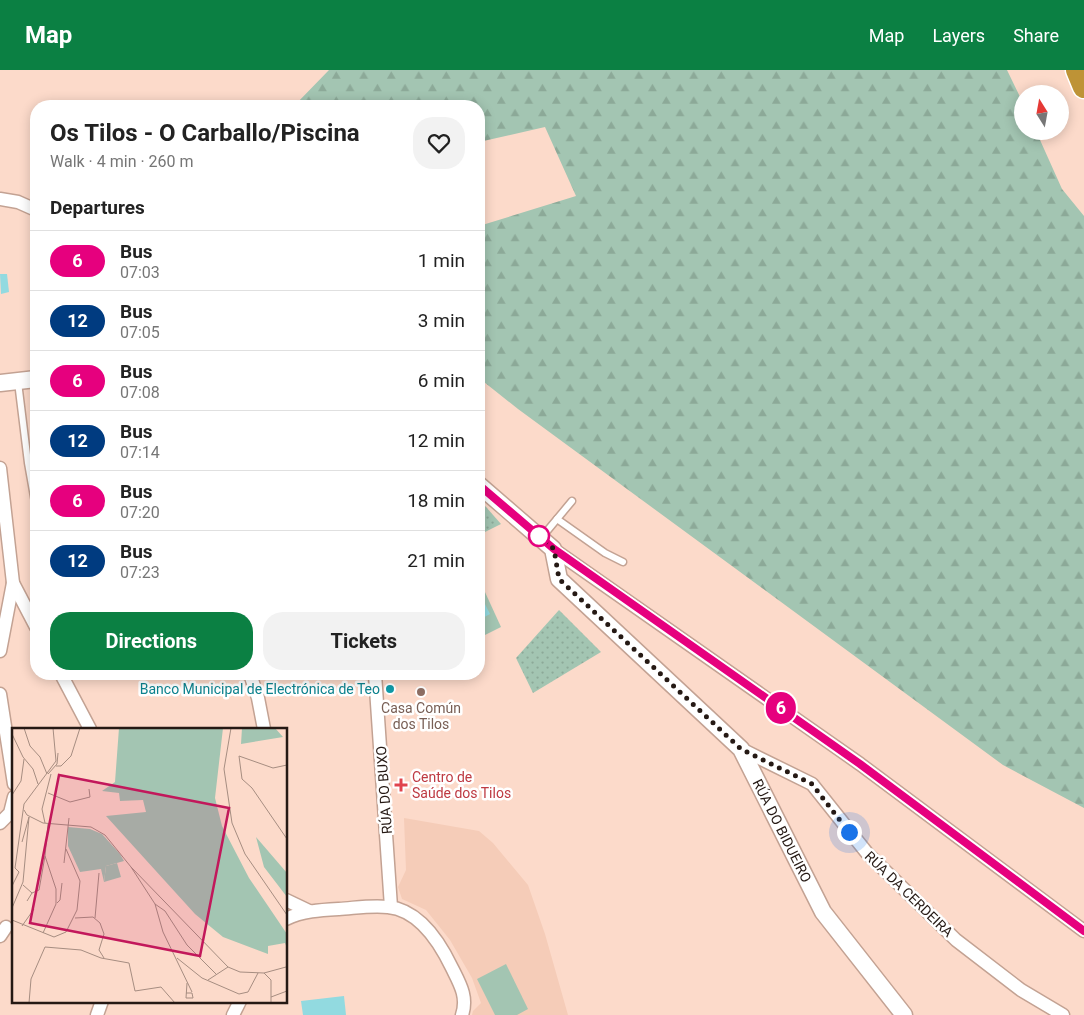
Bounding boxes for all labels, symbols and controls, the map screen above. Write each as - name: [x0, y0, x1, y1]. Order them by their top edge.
- text: Map: [25, 21, 72, 49]
- text: Map: [869, 25, 904, 46]
- text: Layers: [932, 25, 985, 46]
- text: Share: [1013, 25, 1059, 46]
- north arrow: [1014, 85, 1069, 140]
- map controls: [1014, 85, 1069, 140]
- button: heart: [413, 117, 465, 169]
- text: Os Tilos - O Carballo/Piscina: [50, 119, 360, 147]
- text: Walk · 4 min · 260 m: [50, 152, 194, 171]
- text: Departures: [50, 196, 145, 219]
- text: Bus: [120, 240, 153, 263]
- text: 1 min: [418, 249, 465, 272]
- text: 6: [72, 250, 83, 271]
- text: 07:03: [120, 263, 160, 282]
- text: Bus: [120, 300, 153, 323]
- text: 3 min: [418, 309, 465, 332]
- text: 12: [67, 310, 88, 331]
- text: 07:05: [120, 323, 160, 342]
- text: Bus: [120, 360, 153, 383]
- text: 6 min: [418, 369, 465, 392]
- text: 6: [72, 370, 83, 391]
- text: 07:08: [120, 383, 160, 402]
- text: Bus: [120, 420, 153, 443]
- text: 12 min: [407, 429, 465, 452]
- text: 12: [67, 430, 88, 451]
- text: 07:14: [120, 443, 160, 462]
- text: Bus: [120, 480, 153, 503]
- text: 18 min: [407, 489, 465, 512]
- text: 6: [72, 490, 83, 511]
- text: 07:20: [120, 503, 160, 522]
- unlabelled marker: [528, 525, 550, 547]
- text: Bus: [120, 540, 153, 563]
- text: 21 min: [407, 549, 465, 572]
- text: 12: [67, 550, 88, 571]
- text: 07:23: [120, 563, 160, 582]
- button: Directions: [50, 612, 253, 670]
- button: Tickets: [263, 612, 465, 670]
- place label: Banco Municipal de Electrónica de Teo: [140, 681, 380, 697]
- marker: Banco Municipal de Electrónica de Teo: [384, 683, 396, 695]
- marker: Casa Común dos Tilos: [415, 686, 427, 698]
- line badge: 6: [765, 692, 797, 724]
- text: 6: [776, 697, 786, 718]
- place label: Casa Común dos Tilos: [381, 700, 461, 732]
- inset map: [12, 728, 288, 1002]
- street label: RÚA DO BUXO: [372, 745, 395, 835]
- place label: Centro de Saúde dos Tilos: [412, 769, 511, 801]
- street label: RÚA DO BIDUEIRO: [750, 777, 815, 885]
- marker: Centro de Saúde dos Tilos: [394, 778, 408, 792]
- your location: [837, 820, 862, 845]
- street label: RÚA DA CERDEIRA: [862, 847, 957, 940]

